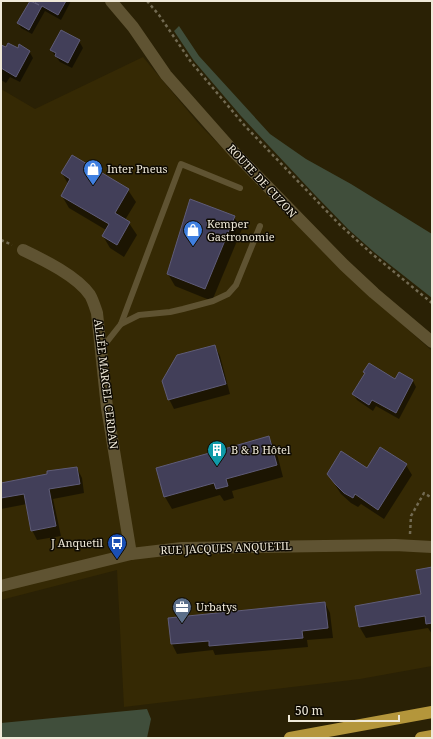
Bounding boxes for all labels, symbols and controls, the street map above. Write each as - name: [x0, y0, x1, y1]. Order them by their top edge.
- street label: ROUTE DE CUZON: [225, 141, 301, 221]
- shop icon: Inter Pneus: [82, 158, 104, 186]
- place label: Inter Pneus: [107, 161, 168, 176]
- place label: Kemper Gastronomie: [207, 216, 275, 244]
- shop icon: Kemper Gastronomie: [182, 219, 204, 247]
- street label: ALLÉE MARCEL CERDAN: [91, 318, 122, 451]
- building icon: B & B Hôtel: [206, 439, 228, 467]
- place label: B & B Hôtel: [231, 442, 291, 457]
- bus stop icon: J Anquetil: [106, 532, 128, 560]
- place label: J Anquetil: [50, 535, 104, 550]
- street label: RUE JACQUES ANQUETIL: [160, 538, 292, 557]
- office icon: Urbatys: [171, 596, 193, 624]
- place label: Urbatys: [196, 599, 237, 614]
- scale bar: [289, 697, 399, 723]
- text: 50 m: [295, 702, 323, 719]

